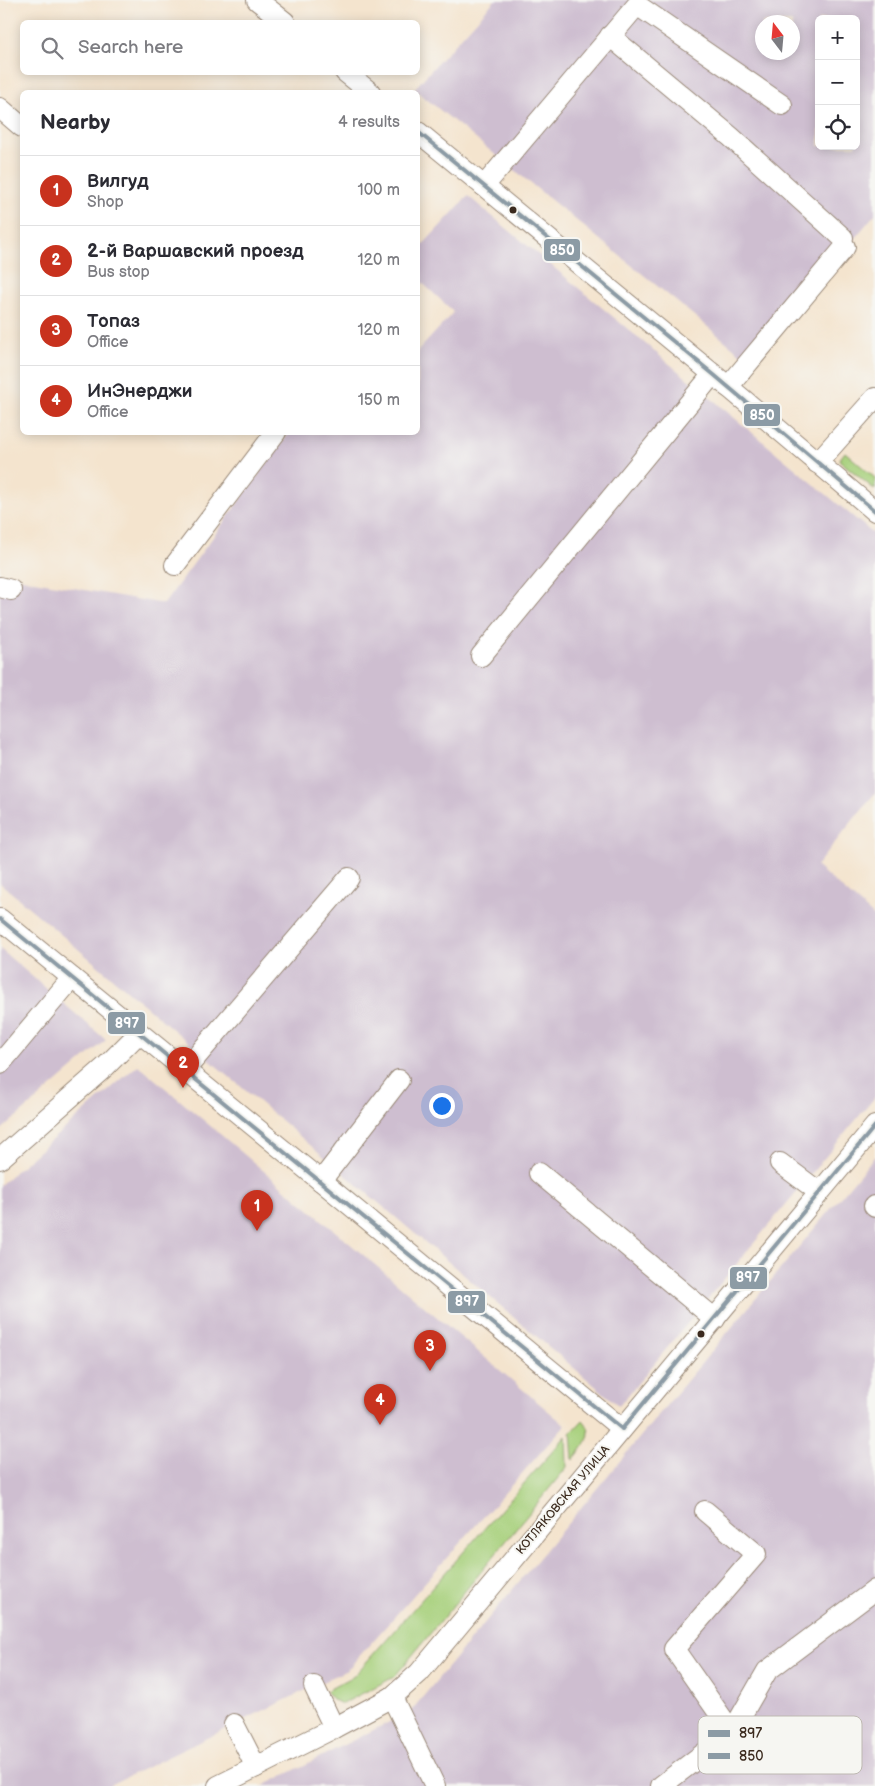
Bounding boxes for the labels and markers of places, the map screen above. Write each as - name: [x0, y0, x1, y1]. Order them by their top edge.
- unlabelled marker: [508, 205, 518, 215]
- pin: 2: [167, 1047, 199, 1088]
- pin: 1: [241, 1190, 273, 1231]
- unlabelled marker: [696, 1329, 706, 1339]
- pin: 3: [414, 1330, 446, 1371]
- pin: 4: [364, 1384, 396, 1425]

